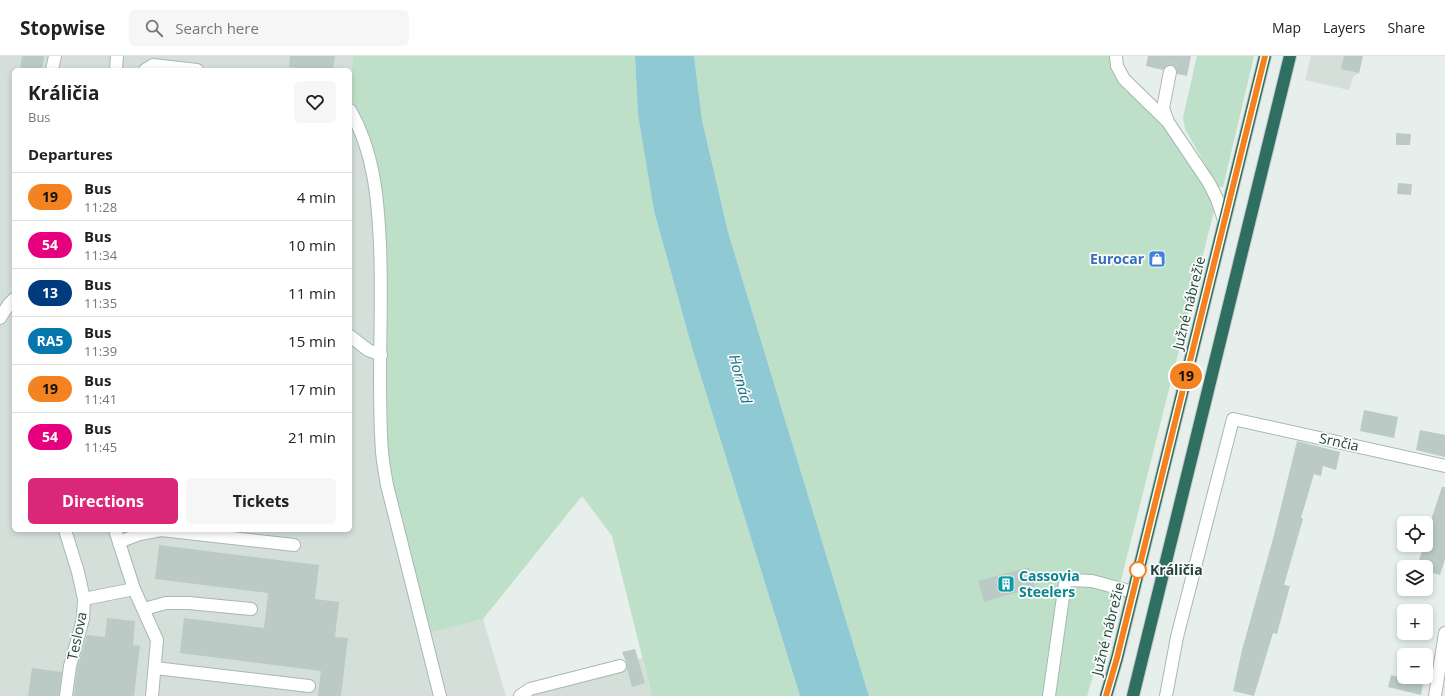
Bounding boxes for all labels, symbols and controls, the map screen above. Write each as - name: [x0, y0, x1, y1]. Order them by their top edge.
- search box: [129, 10, 409, 46]
- text: Stopwise: [20, 15, 105, 41]
- icon: search: [143, 17, 165, 39]
- text: Search here: [175, 18, 259, 38]
- text: Map: [1272, 18, 1301, 37]
- text: Layers: [1323, 18, 1365, 37]
- text: Share: [1387, 18, 1425, 37]
- text: Králičia: [28, 80, 99, 106]
- button: heart: [294, 81, 336, 123]
- text: Bus: [28, 108, 51, 126]
- text: Departures: [28, 144, 113, 164]
- text: Bus: [84, 178, 111, 198]
- text: 19: [42, 187, 58, 206]
- text: 4 min: [297, 187, 336, 207]
- text: 11:28: [84, 198, 117, 216]
- text: Bus: [84, 226, 111, 246]
- text: 54: [42, 235, 58, 254]
- text: 10 min: [288, 235, 336, 255]
- text: 11:34: [84, 246, 117, 264]
- place label: Eurocar: [1090, 249, 1145, 268]
- shop icon: Eurocar: [1147, 249, 1167, 269]
- street label: Južné nábrežie: [1167, 254, 1209, 353]
- text: Bus: [84, 274, 111, 294]
- text: 13: [42, 283, 58, 302]
- text: 11 min: [288, 283, 336, 303]
- text: 11:35: [84, 294, 117, 312]
- text: Bus: [84, 322, 111, 342]
- text: RA5: [37, 331, 63, 350]
- text: 15 min: [288, 331, 336, 351]
- text: 11:39: [84, 342, 117, 360]
- water label: Hornád: [725, 352, 757, 406]
- line badge: 19: [1168, 363, 1204, 389]
- text: 19: [1178, 366, 1194, 385]
- text: Bus: [84, 370, 111, 390]
- text: 19: [42, 379, 58, 398]
- text: 17 min: [288, 379, 336, 399]
- text: 11:41: [84, 390, 117, 408]
- text: Bus: [84, 418, 111, 438]
- text: 54: [42, 427, 58, 446]
- text: 21 min: [288, 427, 336, 447]
- street label: Srnčia: [1318, 428, 1361, 455]
- text: 11:45: [84, 438, 117, 456]
- button: Directions: [28, 478, 178, 524]
- button: Tickets: [186, 478, 336, 524]
- map controls: [1397, 516, 1433, 684]
- button: locate: [1397, 516, 1433, 552]
- place label: Králičia: [1150, 560, 1203, 579]
- button: layers: [1397, 560, 1433, 596]
- marker: Králičia: [1129, 561, 1147, 579]
- place label: Cassovia Steelers: [1019, 566, 1080, 601]
- building icon: Cassovia Steelers: [996, 574, 1016, 594]
- street label: Južné nábrežie: [1086, 580, 1128, 679]
- button: +: [1397, 604, 1433, 640]
- street label: Teslova: [62, 610, 91, 662]
- button: −: [1397, 648, 1433, 684]

